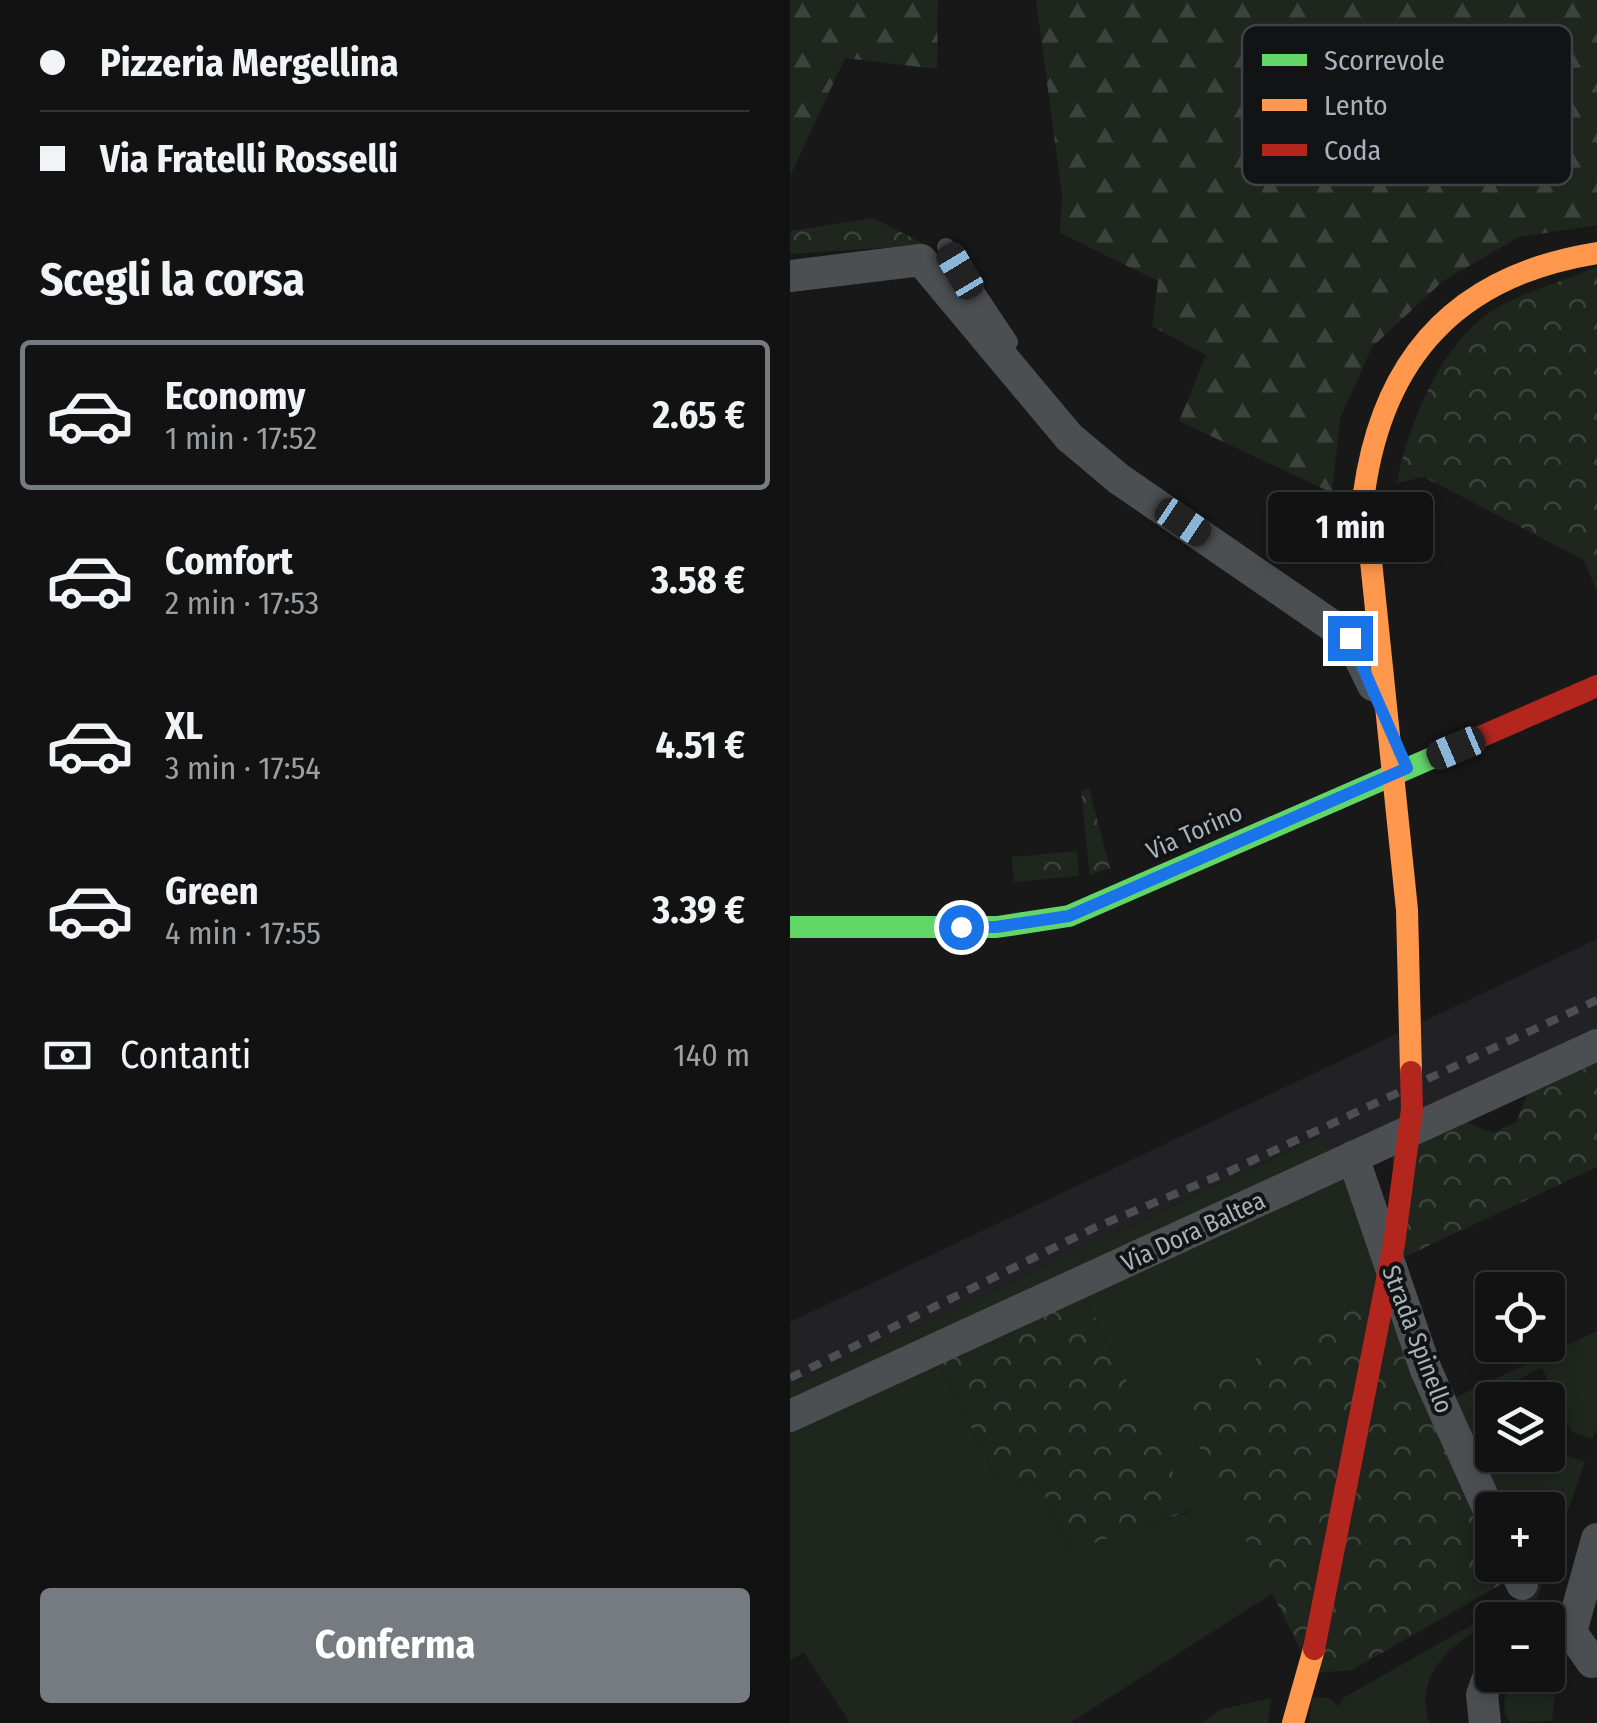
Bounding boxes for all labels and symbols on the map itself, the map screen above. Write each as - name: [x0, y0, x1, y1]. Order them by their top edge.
- legend: [1242, 25, 1572, 185]
- text: Scorrevole: [1324, 44, 1445, 77]
- text: Lento: [1324, 89, 1388, 122]
- text: Coda: [1324, 134, 1381, 167]
- car: [932, 238, 988, 304]
- car: [1150, 493, 1216, 551]
- callout: 1 min: [1268, 493, 1432, 563]
- route end: [1328, 616, 1373, 661]
- car: [1423, 722, 1489, 774]
- street label: Via Torino: [1142, 797, 1247, 866]
- route start: [939, 905, 984, 950]
- street label: Via Dora Baltea: [1117, 1185, 1270, 1278]
- street label: Strada Spinello: [1375, 1261, 1459, 1418]

